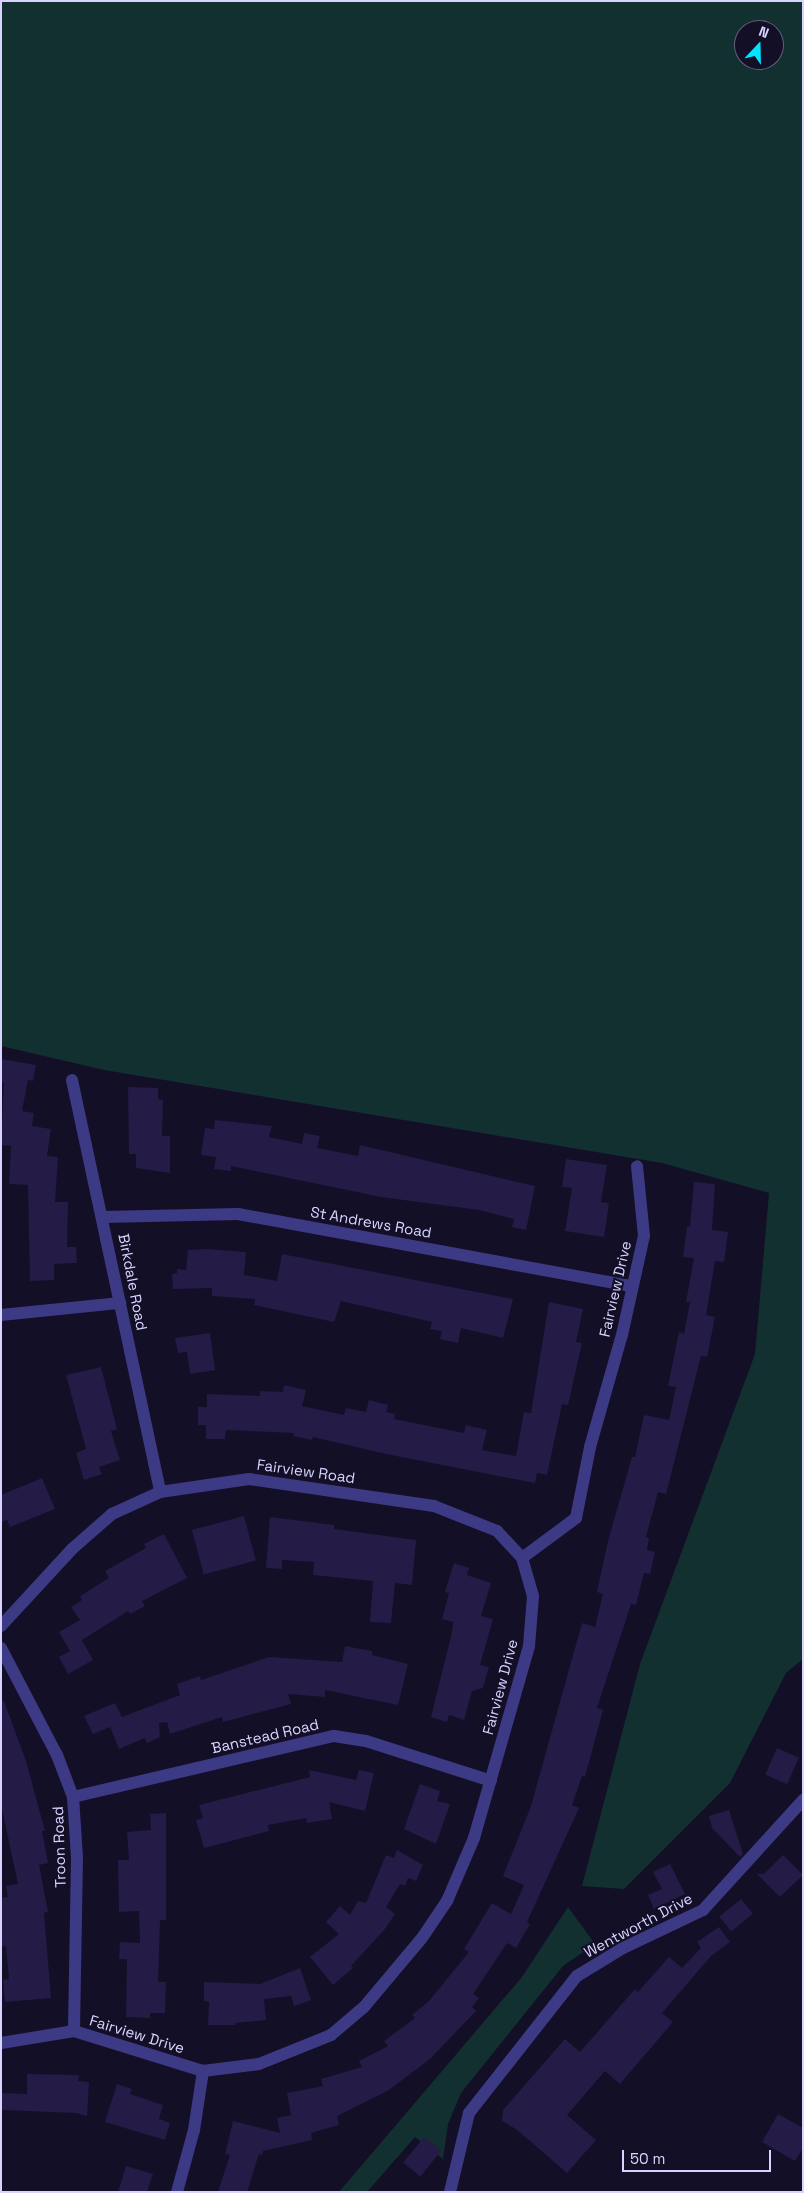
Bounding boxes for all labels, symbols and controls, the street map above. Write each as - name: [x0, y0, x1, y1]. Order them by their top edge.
- north arrow: [734, 20, 784, 70]
- text: N: [756, 22, 772, 42]
- street label: St Andrews Road: [309, 1202, 433, 1242]
- street label: Birkdale Road: [115, 1232, 151, 1332]
- street label: Fairview Drive: [595, 1239, 635, 1339]
- street label: Fairview Road: [256, 1455, 356, 1487]
- street label: Fairview Drive: [479, 1637, 521, 1737]
- street label: Banstead Road: [210, 1715, 320, 1757]
- street label: Troon Road: [49, 1806, 69, 1888]
- street label: Wentworth Drive: [581, 1889, 695, 1961]
- street label: Fairview Drive: [87, 2011, 187, 2057]
- scale bar: [624, 2140, 773, 2172]
- text: 50 m: [630, 2149, 665, 2168]

